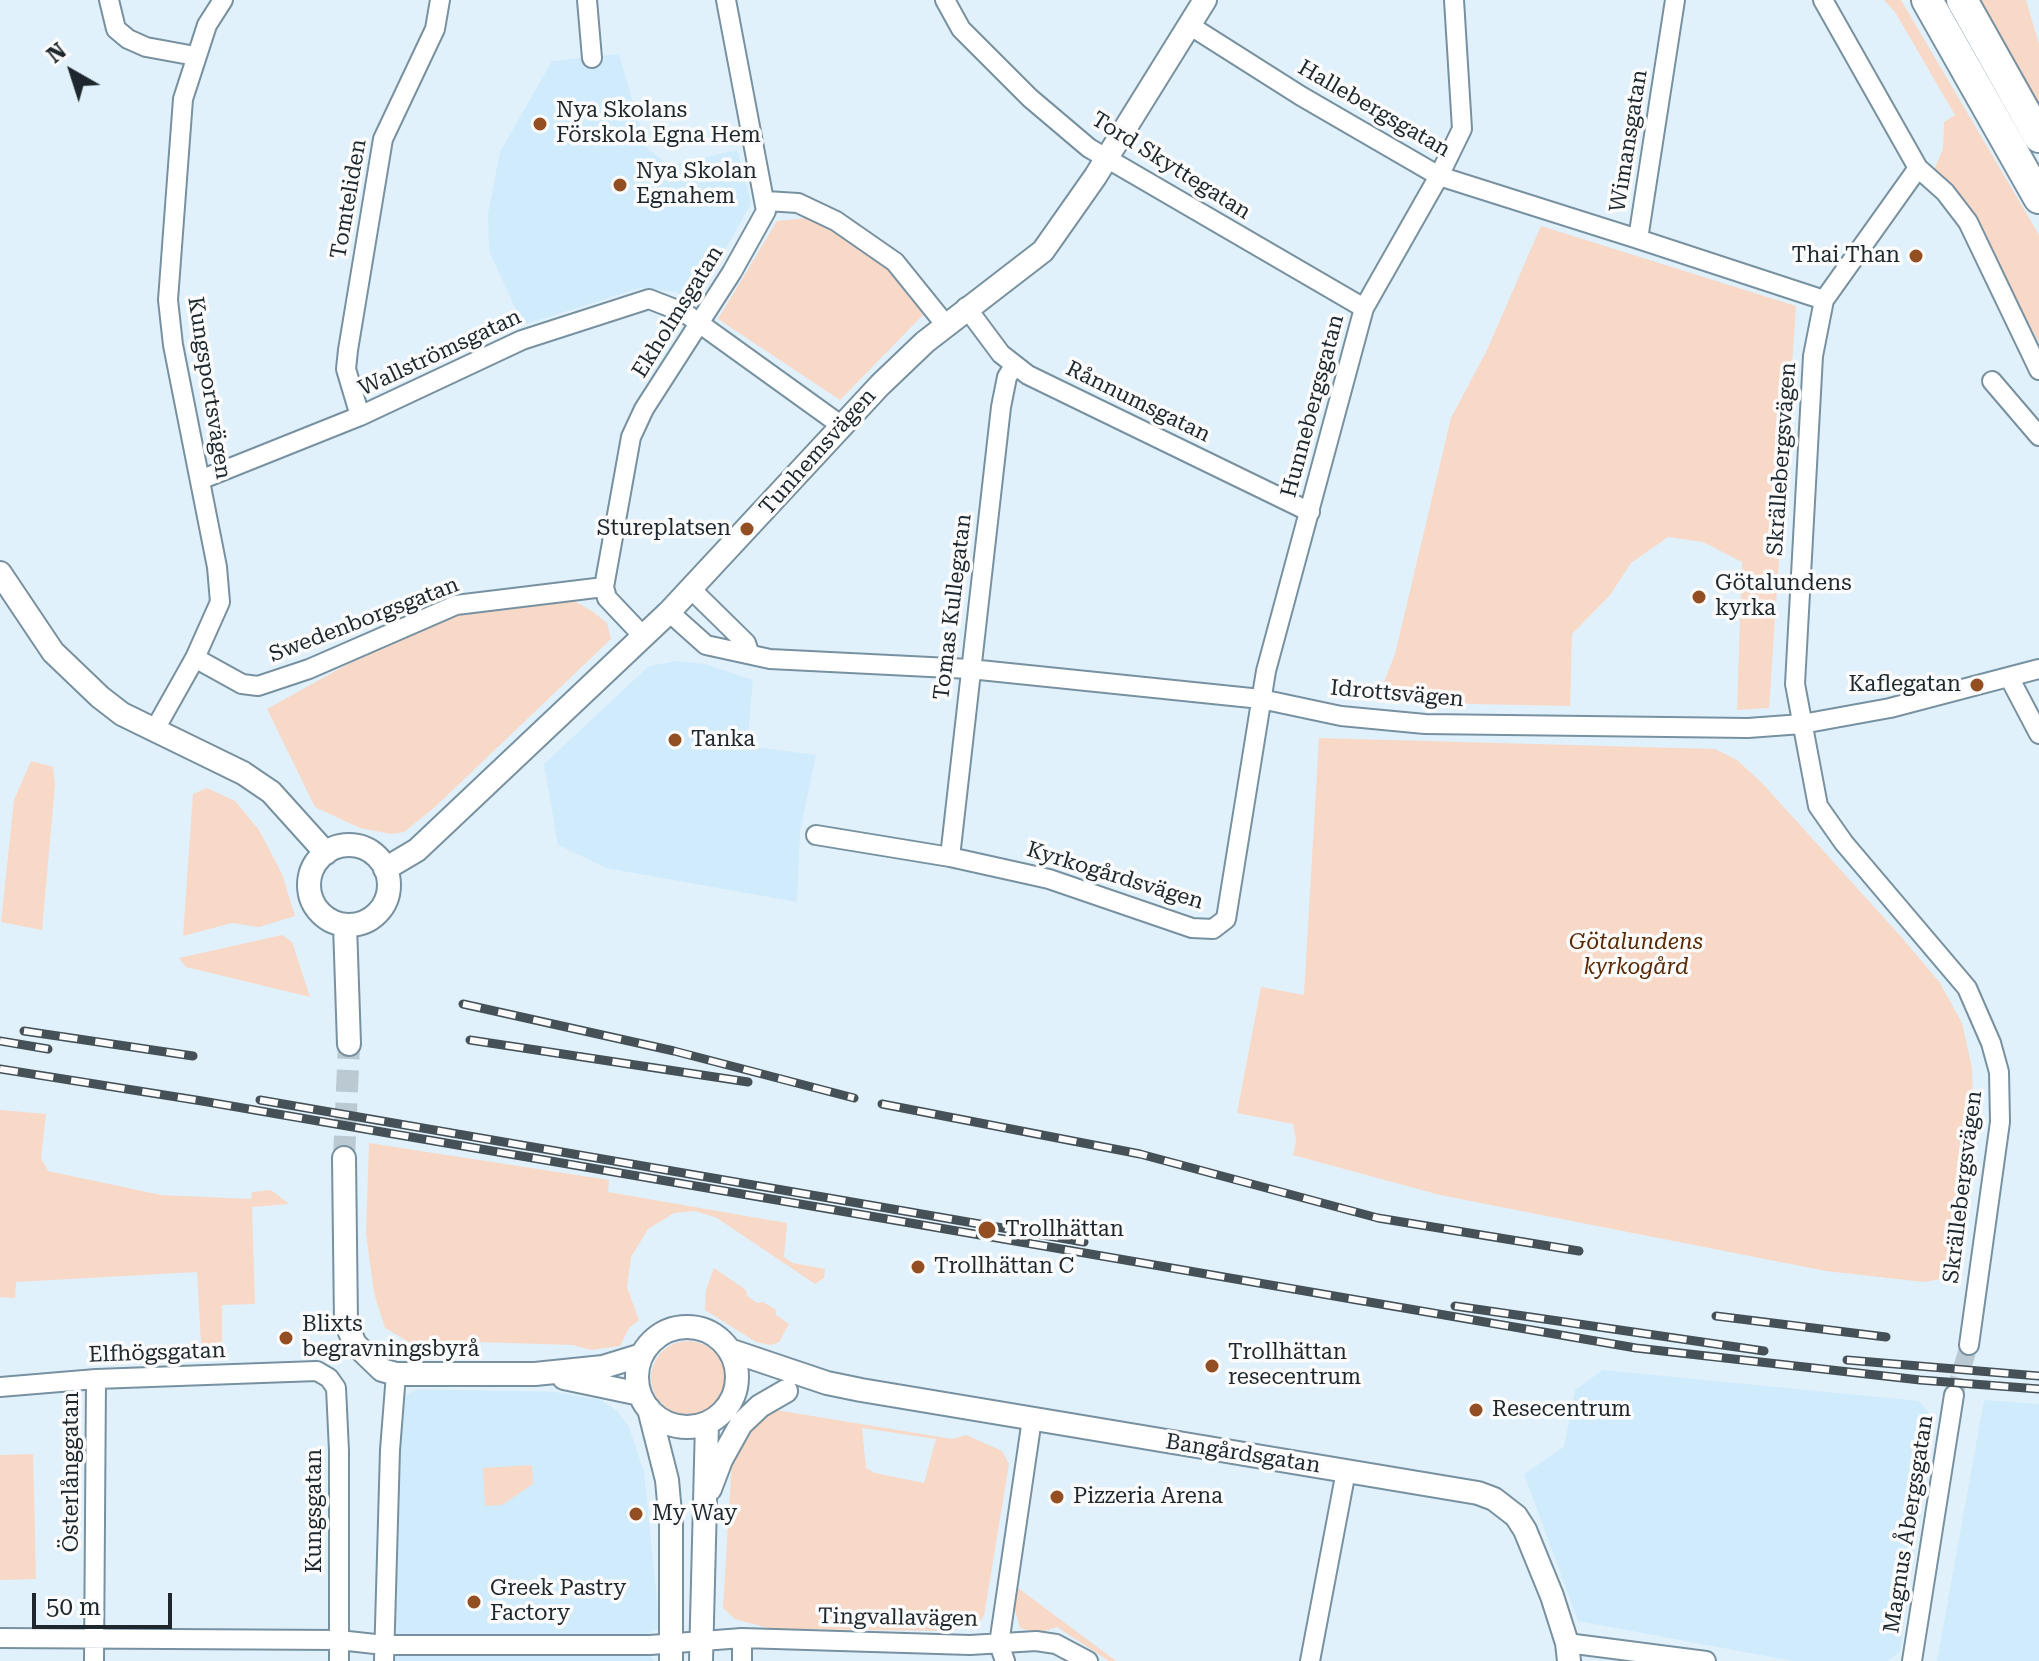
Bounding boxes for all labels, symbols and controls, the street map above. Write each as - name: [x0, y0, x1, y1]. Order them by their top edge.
- north arrow: [32, 32, 112, 112]
- text: N: [42, 38, 71, 68]
- street label: Hallebergsgatan: [1293, 55, 1455, 163]
- street label: Wimansgatan: [1605, 68, 1653, 214]
- place label: Nya Skolans Förskola Egna Hem: [556, 98, 761, 150]
- street label: Tord Skyttegatan: [1086, 106, 1256, 226]
- marker: Nya Skolans Förskola Egna Hem: [531, 115, 549, 133]
- street label: Tomteliden: [326, 137, 372, 261]
- place label: Nya Skolan Egnahem: [636, 159, 757, 210]
- marker: Nya Skolan Egnahem: [611, 176, 629, 194]
- street label: Ekholmsgatan: [627, 241, 729, 383]
- place label: Thai Than: [1792, 243, 1900, 269]
- marker: Thai Than: [1907, 247, 1925, 265]
- street label: Kungsportsvägen: [182, 295, 236, 481]
- street label: Wallströmsgatan: [354, 304, 526, 402]
- street label: Hunnebergsgatan: [1276, 312, 1350, 500]
- street label: Rånnumsgatan: [1061, 356, 1215, 448]
- street label: Skrällebergsvägen: [1762, 361, 1802, 557]
- street label: Tunhemsvägen: [754, 383, 882, 521]
- street label: Tomas Kullegatan: [928, 512, 978, 702]
- place label: Stureplatsen: [597, 516, 731, 542]
- marker: Stureplatsen: [738, 520, 756, 538]
- place label: Götalundens kyrka: [1715, 571, 1852, 622]
- street label: Swedenborgsgatan: [265, 572, 463, 668]
- marker: Götalundens kyrka: [1690, 588, 1708, 606]
- place label: Kaflegatan: [1849, 672, 1961, 698]
- street label: Idrottsvägen: [1329, 675, 1465, 713]
- marker: Kaflegatan: [1968, 676, 1986, 694]
- place label: Tanka: [691, 727, 755, 753]
- marker: Tanka: [666, 731, 684, 749]
- street label: Kyrkogårdsvägen: [1023, 837, 1207, 915]
- park label: Götalundens kyrkogård: [1569, 930, 1703, 982]
- street label: Skrällebergsvägen: [1938, 1089, 1988, 1285]
- place label: Trollhättan: [1005, 1217, 1124, 1243]
- marker: Trollhättan: [976, 1219, 998, 1241]
- place label: Trollhättan C: [934, 1254, 1074, 1280]
- marker: Trollhättan C: [909, 1258, 927, 1276]
- place label: Blixts begravningsbyrå: [302, 1312, 479, 1364]
- marker: Blixts begravningsbyrå: [277, 1329, 295, 1347]
- street label: Elfhögsgatan: [88, 1337, 226, 1369]
- place label: Trollhättan resecentrum: [1228, 1340, 1361, 1392]
- marker: Trollhättan resecentrum: [1203, 1357, 1221, 1375]
- street label: Österlånggatan: [59, 1392, 85, 1552]
- place label: Resecentrum: [1492, 1397, 1631, 1423]
- marker: Resecentrum: [1467, 1401, 1485, 1419]
- street label: Magnus Åbergsgatan: [1879, 1413, 1939, 1635]
- street label: Bangårdsgatan: [1164, 1429, 1322, 1479]
- street label: Kungsgatan: [302, 1449, 328, 1573]
- place label: Pizzeria Arena: [1073, 1484, 1223, 1510]
- marker: Pizzeria Arena: [1048, 1488, 1066, 1506]
- place label: My Way: [652, 1501, 737, 1527]
- marker: My Way: [627, 1505, 645, 1523]
- place label: Greek Pastry Factory: [490, 1576, 626, 1628]
- scale bar: [36, 1577, 176, 1627]
- text: 50 m: [46, 1593, 101, 1621]
- marker: Greek Pastry Factory: [465, 1593, 483, 1611]
- street label: Tingvallavägen: [818, 1603, 978, 1633]

